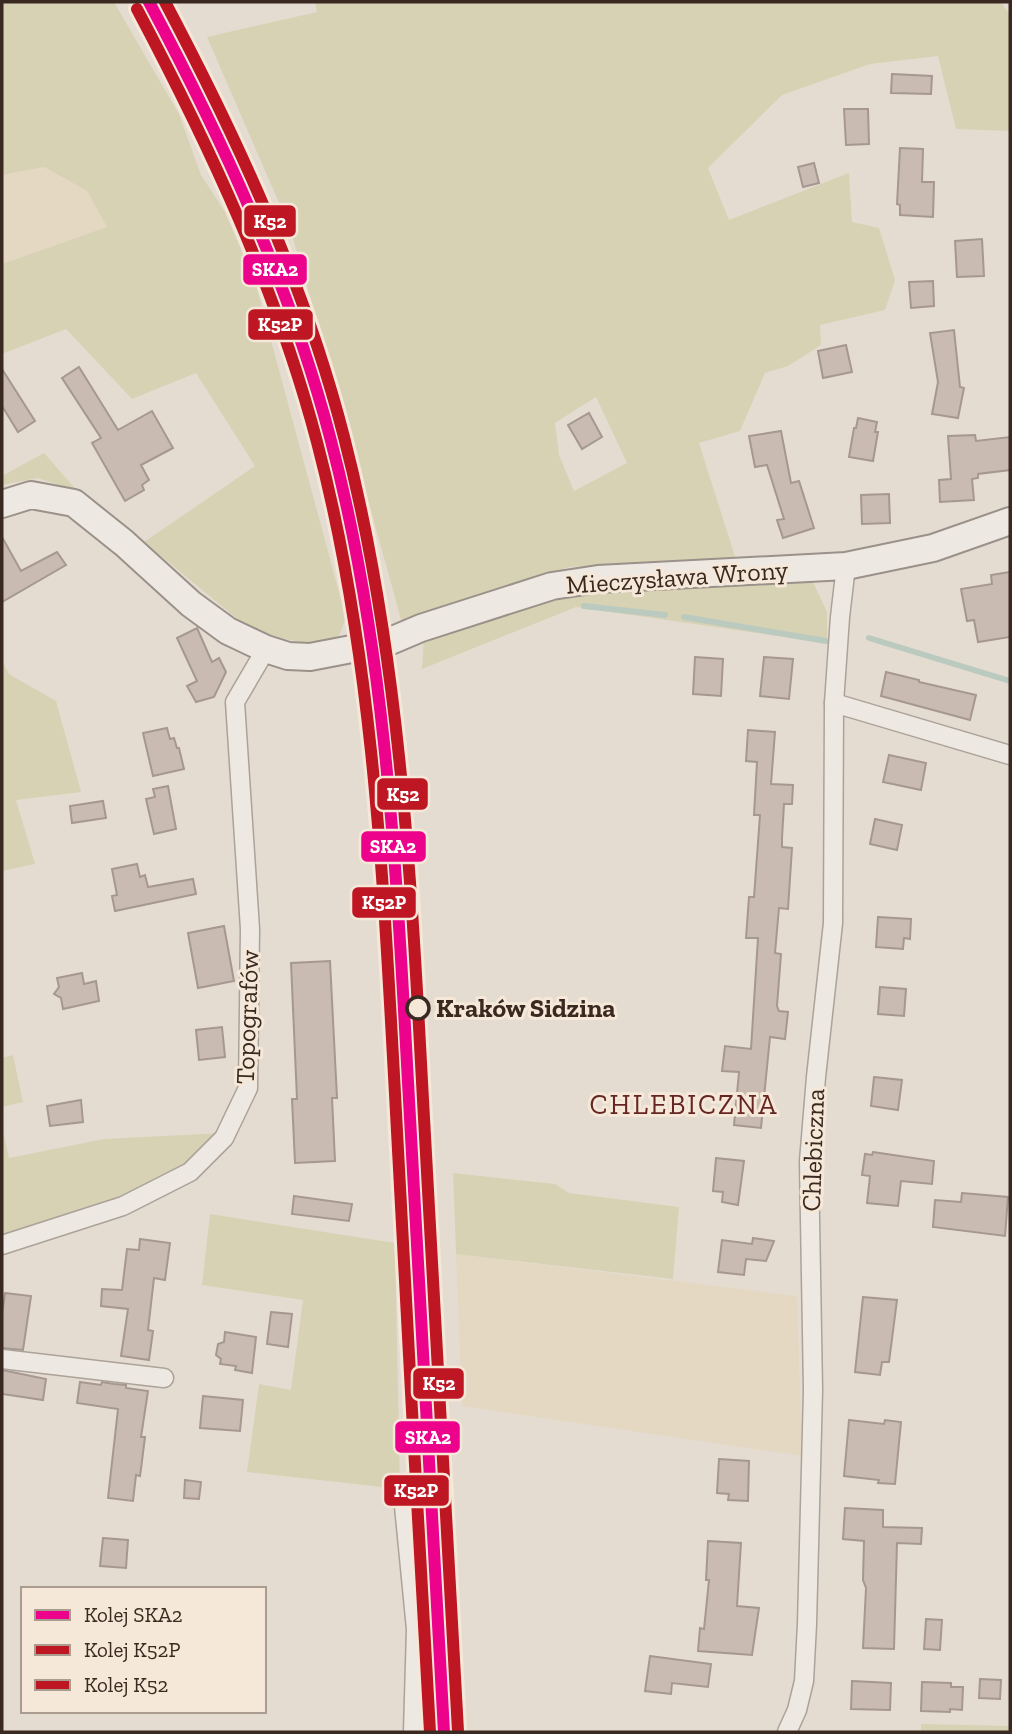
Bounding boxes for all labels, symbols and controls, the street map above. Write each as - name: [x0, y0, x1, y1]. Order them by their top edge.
- line badge: K52: [243, 204, 297, 238]
- text: K52: [254, 210, 286, 233]
- line badge: SKA2: [242, 253, 308, 286]
- text: SKA2: [252, 258, 298, 281]
- line badge: K52P: [247, 308, 314, 341]
- text: K52P: [258, 313, 303, 336]
- street label: Mieczysława Wrony: [565, 553, 790, 601]
- line badge: K52: [376, 777, 429, 811]
- text: K52: [387, 783, 419, 806]
- line badge: SKA2: [360, 830, 427, 863]
- text: SKA2: [370, 835, 416, 858]
- line badge: K52P: [351, 886, 417, 919]
- text: K52P: [362, 891, 407, 914]
- street label: Topografów: [229, 949, 265, 1085]
- place label: Kraków Sidzina: [436, 992, 615, 1024]
- marker: Kraków Sidzina: [406, 996, 430, 1020]
- street label: Chlebiczna: [795, 1087, 831, 1212]
- district label: CHLEBICZNA: [589, 1088, 779, 1121]
- line badge: K52: [412, 1367, 465, 1400]
- text: K52: [423, 1372, 455, 1395]
- line badge: SKA2: [394, 1420, 461, 1454]
- text: SKA2: [405, 1426, 451, 1449]
- line badge: K52P: [383, 1474, 450, 1507]
- text: K52P: [394, 1479, 439, 1502]
- legend: [21, 1587, 266, 1713]
- text: Kolej SKA2: [84, 1602, 182, 1628]
- text: Kolej K52P: [84, 1637, 180, 1663]
- text: Kolej K52: [84, 1672, 168, 1698]

